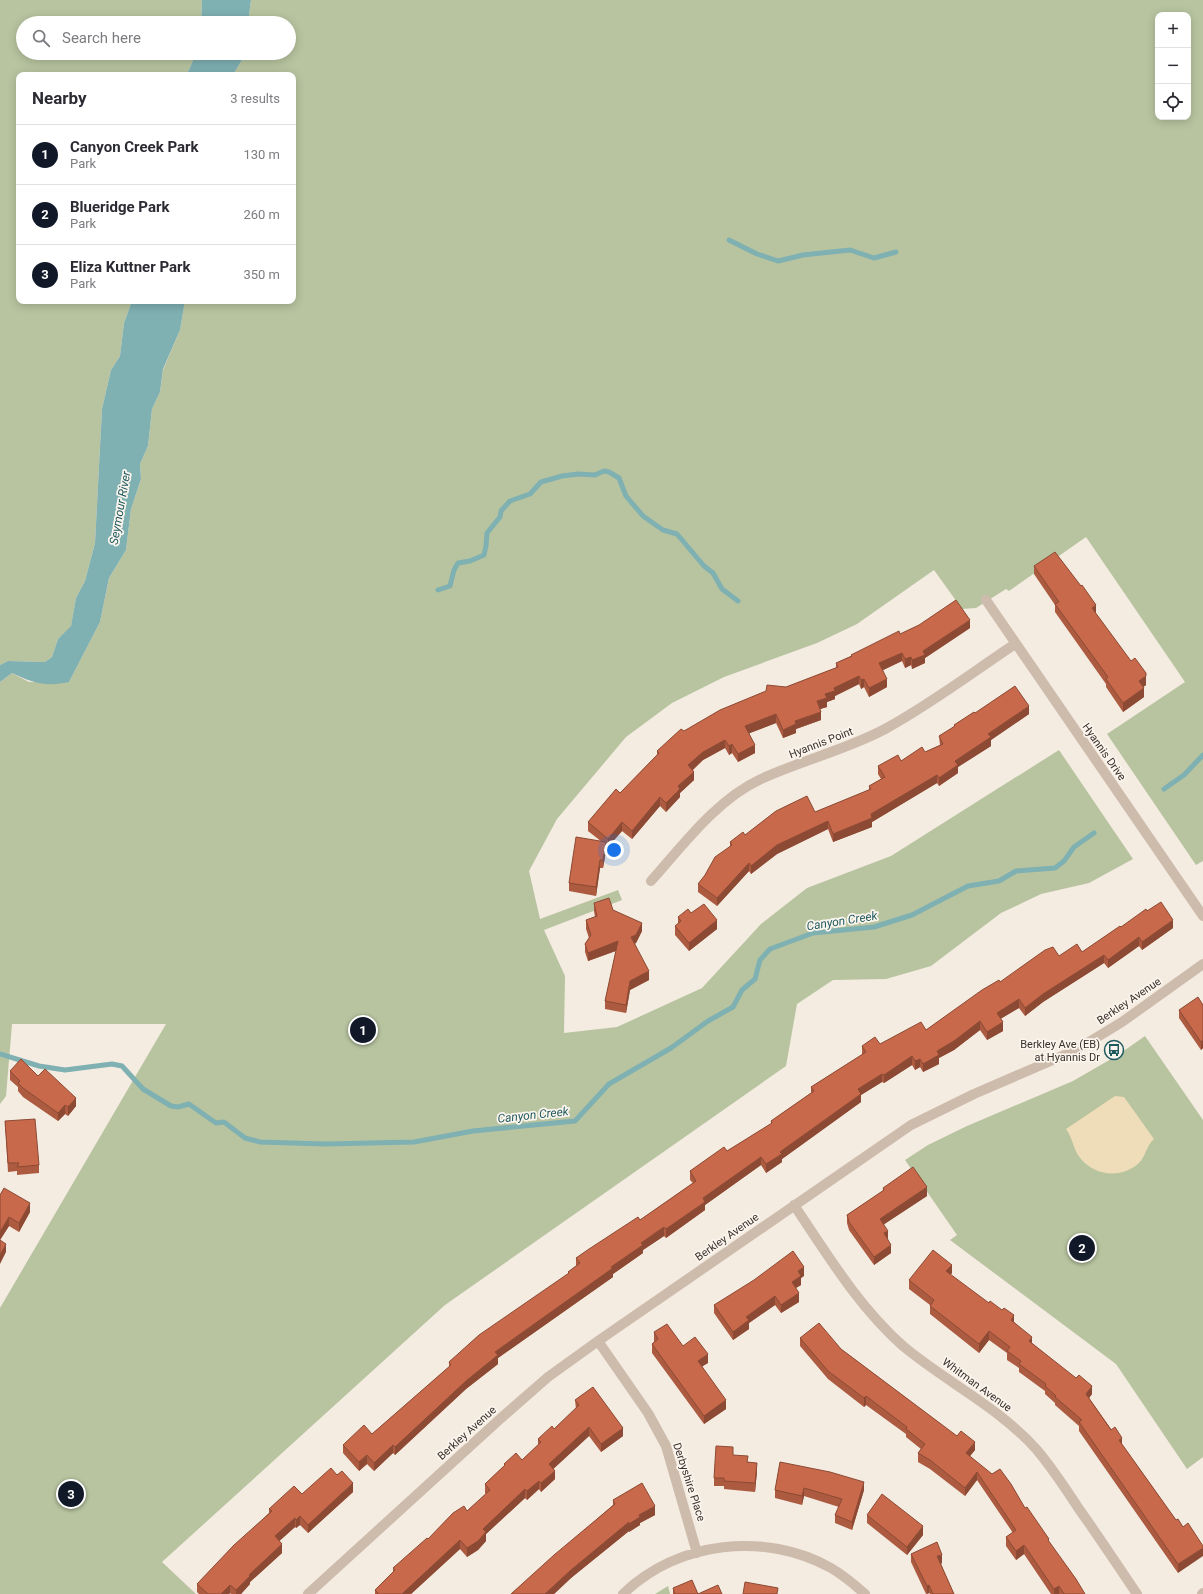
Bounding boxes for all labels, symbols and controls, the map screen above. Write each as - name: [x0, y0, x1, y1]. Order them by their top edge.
- map controls: [1155, 12, 1191, 120]
- button: +: [1155, 12, 1191, 48]
- search box: [16, 16, 296, 60]
- icon: search: [30, 27, 52, 49]
- text: Search here: [62, 29, 141, 47]
- button: −: [1155, 48, 1191, 84]
- button: locate: [1155, 84, 1191, 120]
- text: Nearby: [32, 88, 87, 108]
- text: 3 results: [230, 91, 280, 106]
- text: Canyon Creek Park: [70, 138, 199, 156]
- text: 1: [41, 147, 49, 162]
- text: 130 m: [243, 147, 280, 162]
- text: Park: [70, 156, 96, 171]
- text: Blueridge Park: [70, 198, 169, 216]
- text: 2: [41, 207, 49, 222]
- text: 260 m: [243, 207, 280, 222]
- text: Park: [70, 216, 96, 231]
- text: Eliza Kuttner Park: [70, 258, 191, 276]
- text: 3: [41, 267, 49, 282]
- text: 350 m: [243, 267, 280, 282]
- text: Park: [70, 276, 96, 291]
- water label: Seymour River: [107, 469, 134, 546]
- street label: Hyannis Drive: [1079, 721, 1129, 783]
- street label: Hyannis Point: [787, 725, 855, 761]
- your location: [604, 840, 624, 860]
- water label: Canyon Creek: [806, 908, 879, 934]
- street label: Berkley Avenue: [1095, 975, 1164, 1027]
- pin: 1: [350, 1015, 376, 1045]
- place label: Berkley Ave (EB) at Hyannis Dr: [1020, 1038, 1100, 1064]
- bus stop icon: Berkley Ave (EB) at Hyannis Dr: [1103, 1039, 1125, 1061]
- water label: Canyon Creek: [497, 1104, 570, 1126]
- street label: Berkley Avenue: [693, 1210, 761, 1264]
- pin: 2: [1069, 1233, 1095, 1263]
- street label: Whitman Avenue: [940, 1355, 1014, 1415]
- street label: Berkley Avenue: [435, 1403, 499, 1463]
- street label: Derbyshire Place: [670, 1441, 708, 1523]
- pin: 3: [58, 1479, 84, 1509]

